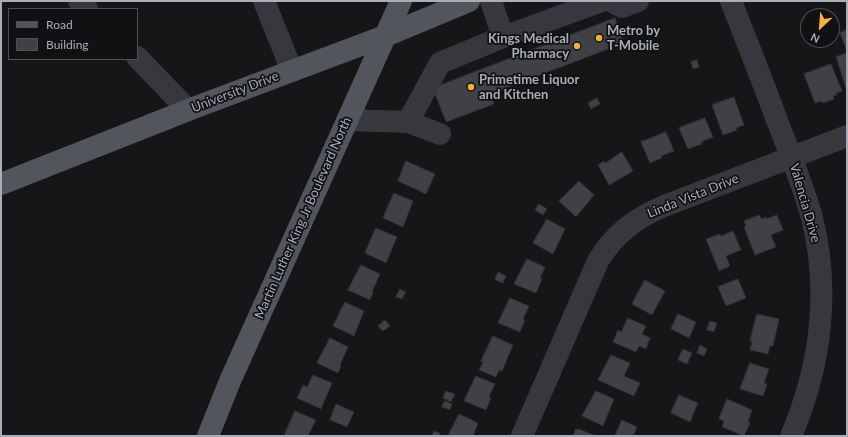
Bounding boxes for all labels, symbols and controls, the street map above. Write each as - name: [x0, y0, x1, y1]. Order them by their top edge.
- legend: [8, 8, 138, 60]
- north arrow: [800, 8, 840, 48]
- text: Road: [46, 17, 73, 32]
- place label: Metro by T-Mobile: [607, 23, 660, 54]
- place label: Kings Medical Pharmacy: [488, 31, 569, 62]
- text: N: [808, 31, 822, 46]
- marker: Metro by T-Mobile: [594, 33, 604, 43]
- text: Building: [46, 37, 89, 52]
- marker: Kings Medical Pharmacy: [572, 41, 582, 51]
- street label: University Drive: [189, 68, 281, 116]
- place label: Primetime Liquor and Kitchen: [479, 72, 579, 103]
- marker: Primetime Liquor and Kitchen: [466, 82, 476, 92]
- street label: Martin Luther King Jr Boulevard North: [251, 115, 355, 321]
- street label: Valencia Drive: [786, 162, 824, 244]
- street label: Linda Vista Drive: [645, 171, 741, 221]

